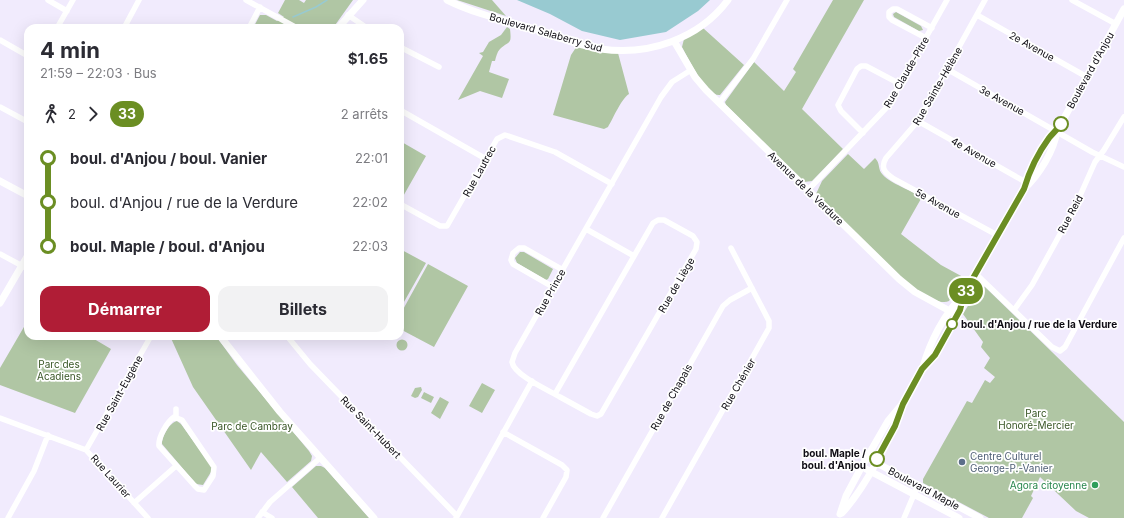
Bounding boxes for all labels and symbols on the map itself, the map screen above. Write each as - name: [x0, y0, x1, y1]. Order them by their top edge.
- street label: Boulevard Salaberry Sud: [488, 10, 604, 54]
- street label: 2e Avenue: [1007, 29, 1057, 63]
- street label: Boulevard d'Anjou: [1064, 30, 1116, 110]
- street label: Rue Claude-Pitre: [881, 34, 931, 110]
- street label: Rue Sainte-Hélène: [910, 45, 964, 127]
- street label: 3e Avenue: [977, 83, 1027, 117]
- unlabelled marker: [1053, 116, 1069, 132]
- street label: 4e Avenue: [949, 134, 999, 170]
- street label: Rue Lautrec: [460, 143, 498, 199]
- street label: Avenue de la Verdure: [766, 149, 847, 227]
- street label: 5e Avenue: [913, 186, 963, 220]
- street label: Rue Reid: [1055, 193, 1085, 235]
- street label: Rue de Liège: [655, 255, 697, 315]
- street label: Rue Prince: [532, 267, 568, 317]
- line badge: 33: [948, 278, 984, 304]
- marker: boul. d'Anjou / rue de la Verdure: [946, 318, 958, 330]
- place label: boul. d'Anjou / rue de la Verdure: [961, 318, 1117, 330]
- street label: Rue Saint-Eugène: [93, 353, 145, 433]
- street label: Rue Chénier: [718, 356, 758, 412]
- park label: Parc des Acadiens: [37, 358, 81, 382]
- street label: Rue de Chapais: [648, 362, 694, 432]
- street label: Rue Saint-Hubert: [338, 394, 404, 461]
- park label: Parc Honoré-Mercier: [998, 407, 1074, 431]
- park label: Parc de Cambray: [211, 420, 293, 432]
- place label: boul. Maple / boul. d'Anjou: [802, 447, 866, 471]
- place label: Centre Culturel George-P.-Vanier: [970, 450, 1053, 474]
- marker: boul. Maple / boul. d'Anjou: [869, 451, 885, 467]
- street label: Rue Laurier: [88, 452, 134, 500]
- marker: Centre Culturel George-P.-Vanier: [957, 457, 967, 467]
- street label: Boulevard Maple: [886, 464, 962, 512]
- place label: Agora citoyenne: [1010, 479, 1087, 491]
- marker: Agora citoyenne: [1090, 480, 1100, 490]

